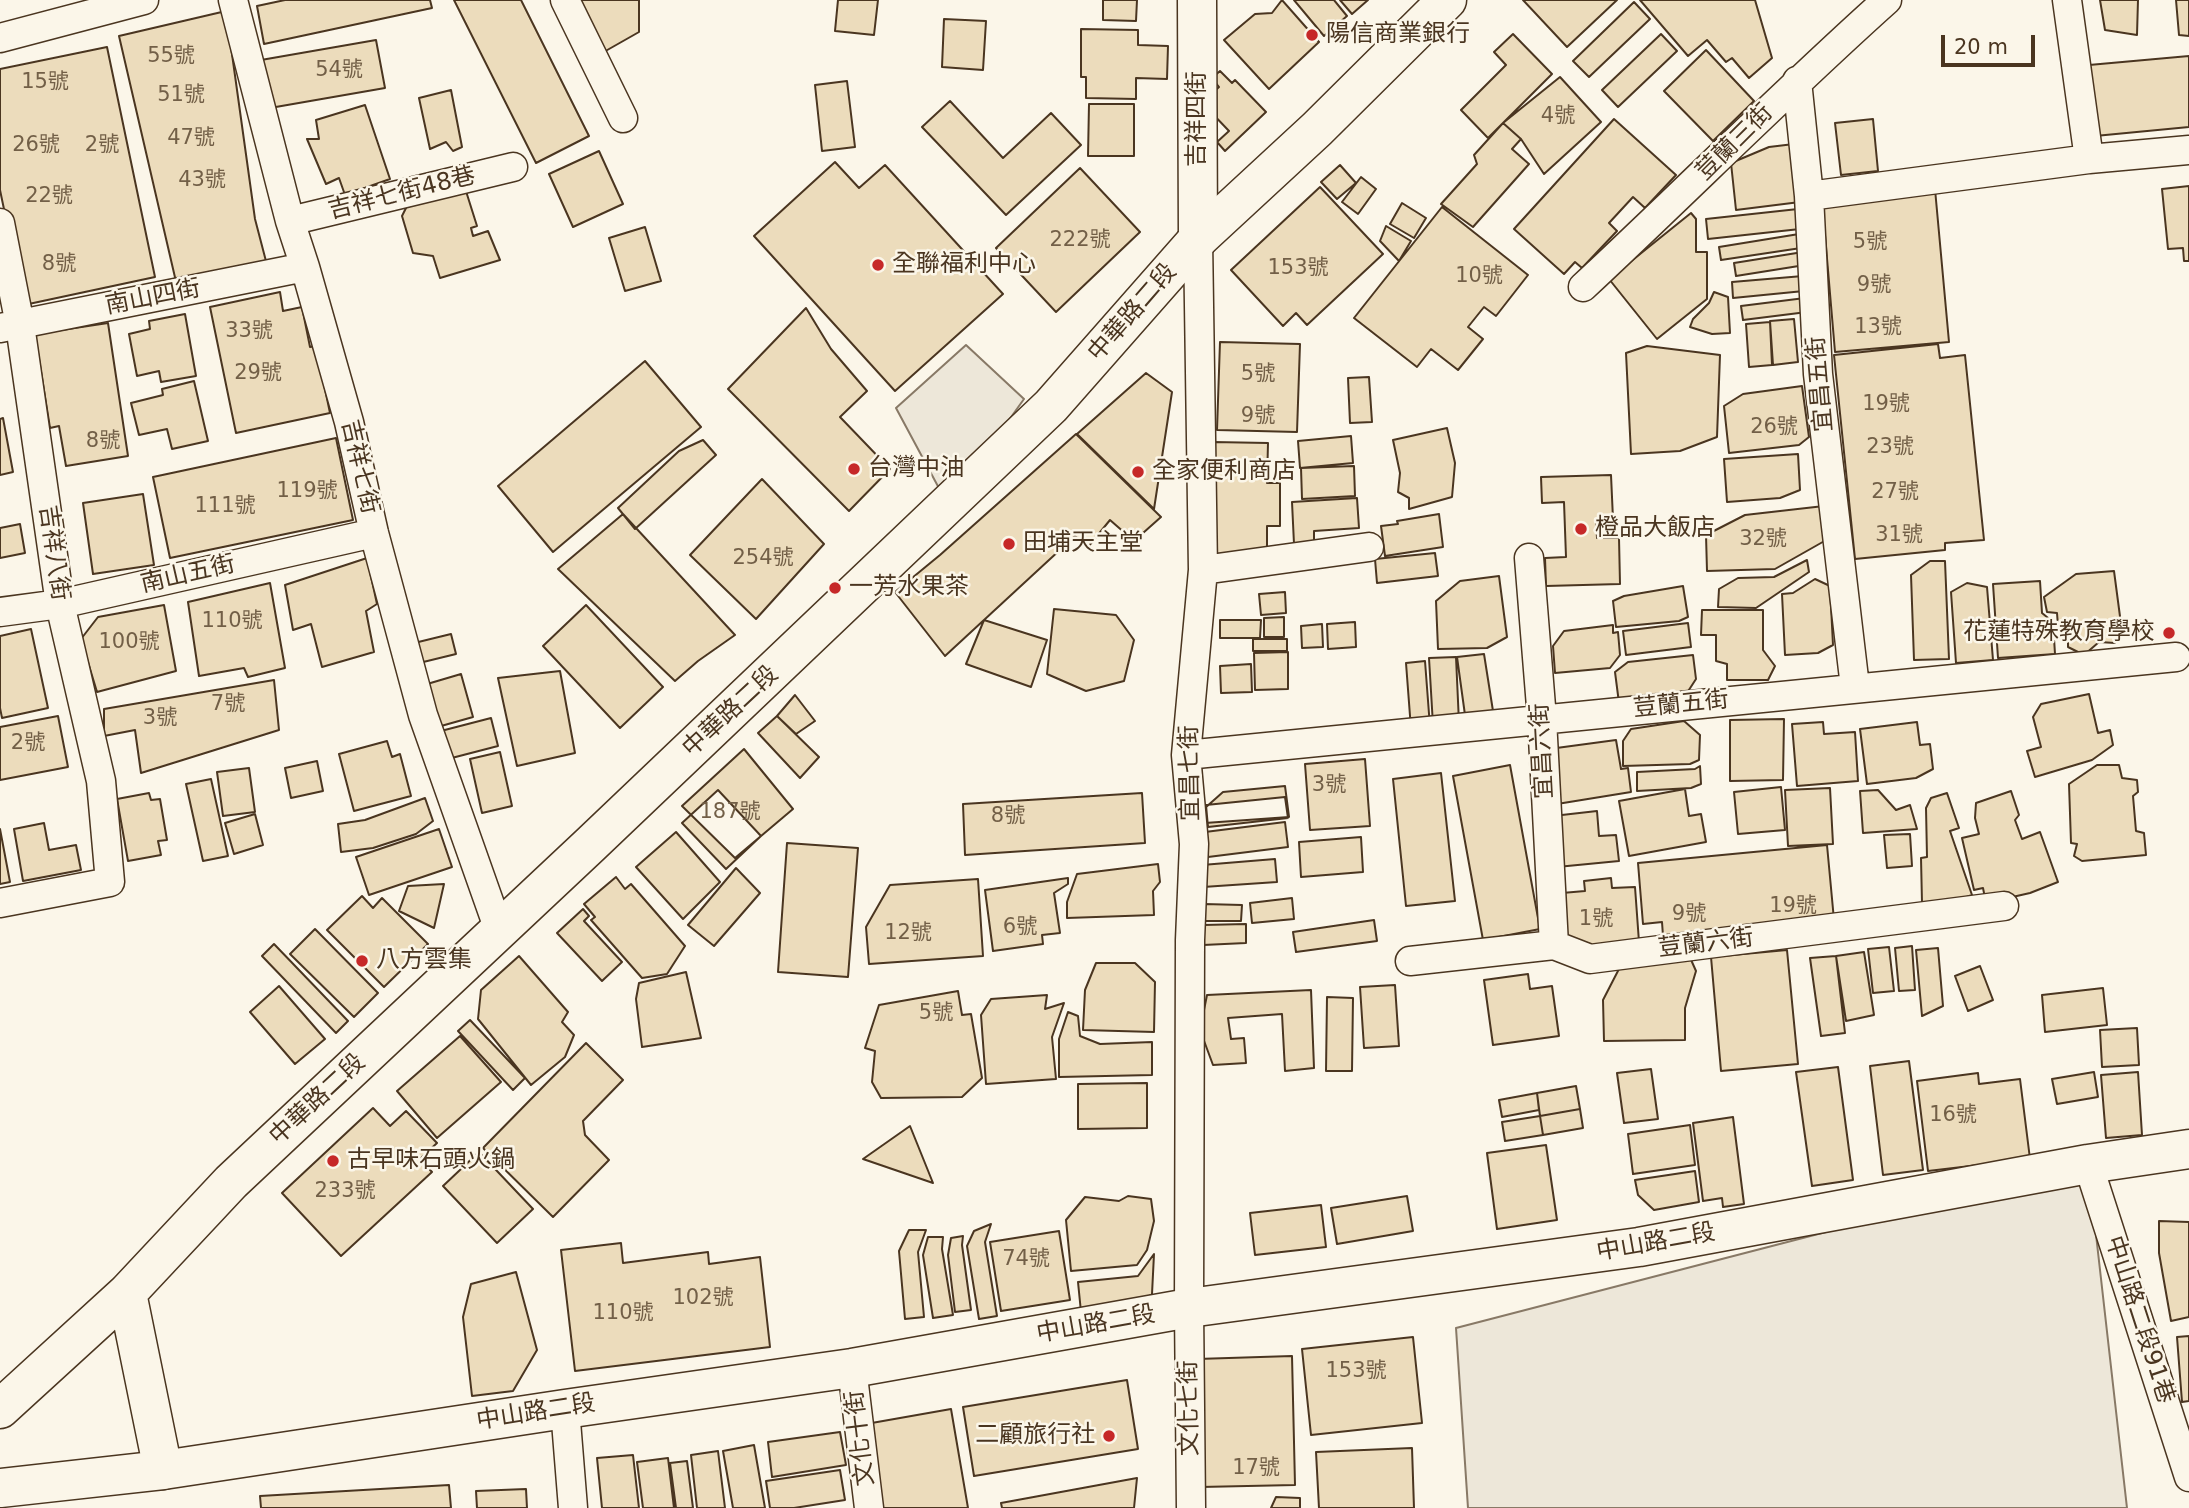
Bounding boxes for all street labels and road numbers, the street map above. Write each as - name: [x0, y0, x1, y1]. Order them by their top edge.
- street label: 吉祥四街: [1184, 71, 1212, 167]
- street label: 荳蘭三街: [1691, 99, 1779, 187]
- street label: 吉祥七街48巷: [325, 162, 479, 226]
- street label: 中華路二段: [1083, 258, 1183, 368]
- street label: 南山四街: [103, 275, 203, 321]
- street label: 宜昌五街: [1802, 335, 1840, 433]
- street label: 吉祥七街: [334, 417, 384, 517]
- street label: 吉祥八街: [32, 503, 74, 603]
- street label: 南山五街: [138, 550, 238, 600]
- street label: 中華路二段: [677, 661, 785, 763]
- street label: 荳蘭五街: [1632, 686, 1730, 724]
- street label: 宜昌六街: [1526, 702, 1560, 800]
- street label: 宜昌七街: [1176, 725, 1206, 821]
- street label: 荳蘭六街: [1657, 924, 1755, 964]
- street label: 中華路二段: [264, 1049, 372, 1151]
- street label: 中山路二段: [1594, 1218, 1718, 1268]
- street label: 中山路二段91巷: [2098, 1233, 2180, 1407]
- street label: 中山路二段: [1034, 1300, 1158, 1350]
- street label: 文化七街: [1175, 1360, 1205, 1456]
- street label: 中山路二段: [474, 1389, 598, 1437]
- street label: 文化十街: [841, 1389, 881, 1487]

